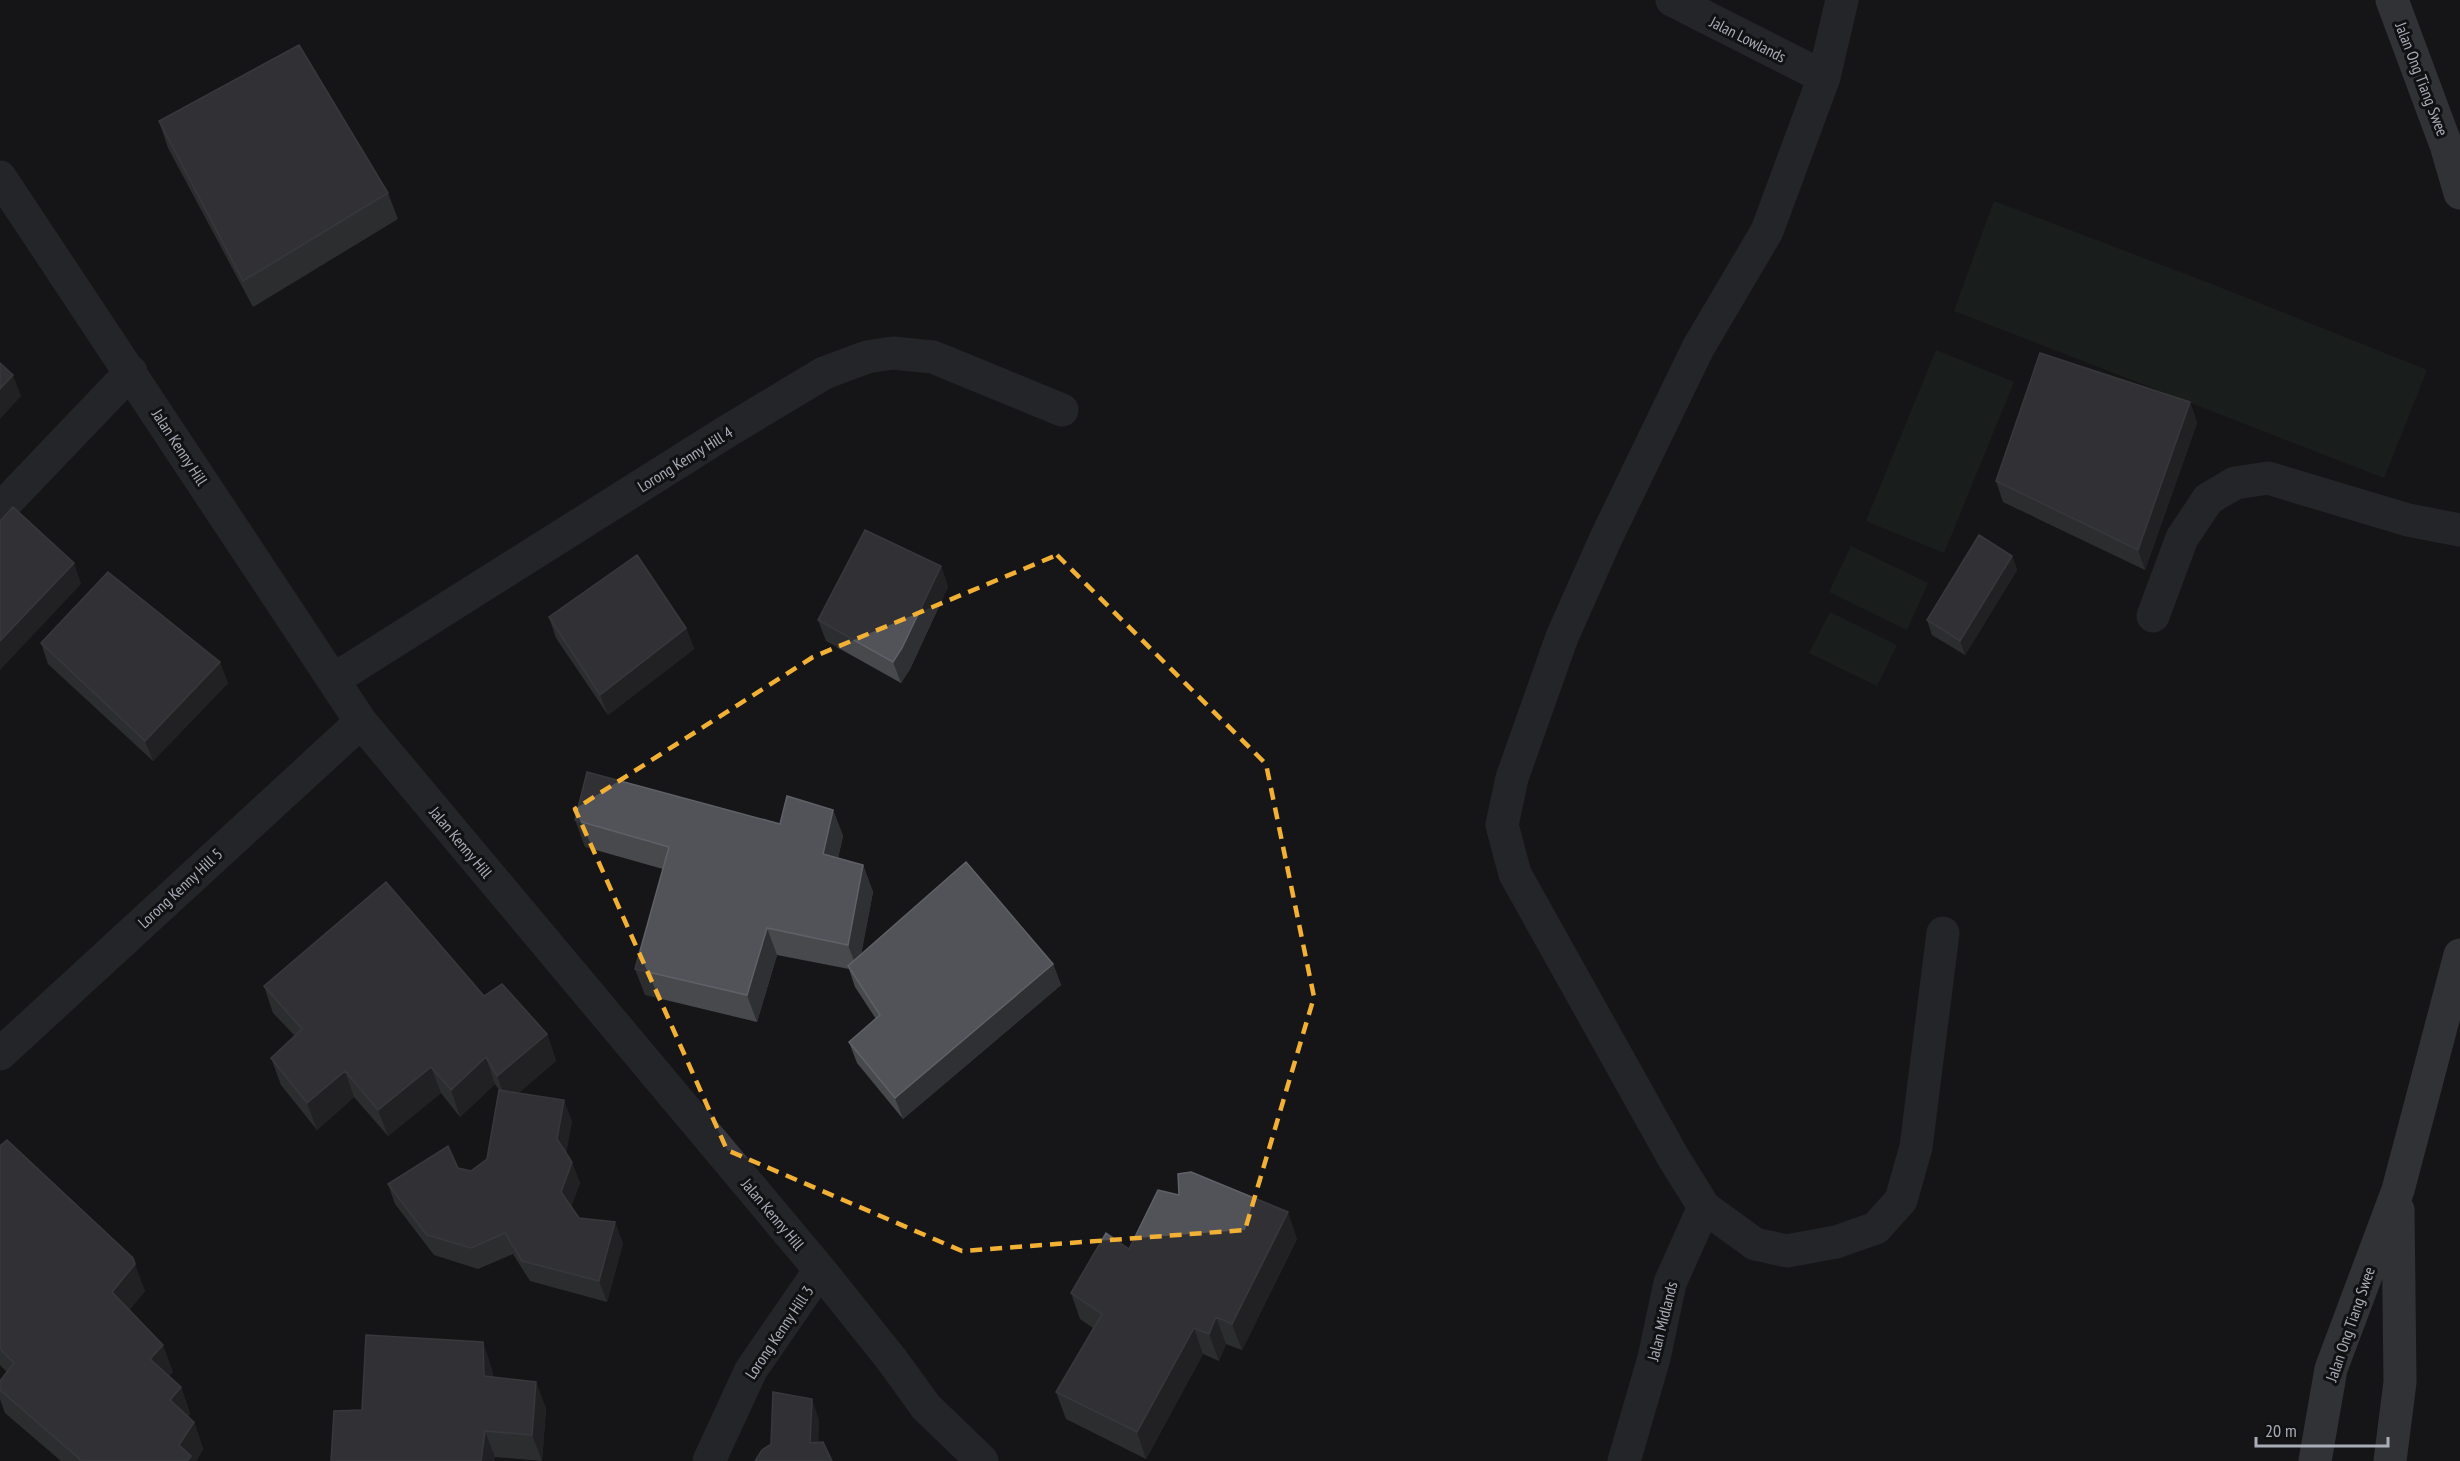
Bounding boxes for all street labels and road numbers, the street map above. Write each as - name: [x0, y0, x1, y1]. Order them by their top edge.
- street label: Jalan Lowlands: [1706, 11, 1789, 67]
- street label: Jalan Ong Tiang Swee: [2391, 18, 2453, 139]
- street label: Jalan Kenny Hill: [147, 404, 212, 489]
- street label: Lorong Kenny Hill 4: [634, 422, 736, 496]
- street label: Jalan Kenny Hill: [425, 801, 497, 882]
- street label: Lorong Kenny Hill 5: [134, 844, 226, 932]
- street label: Jalan Kenny Hill: [737, 1173, 809, 1254]
- street label: Jalan Ong Tiang Swee: [2321, 1264, 2379, 1385]
- street label: Jalan Midlands: [1642, 1279, 1681, 1364]
- street label: Lorong Kenny Hill 3: [740, 1281, 818, 1383]

